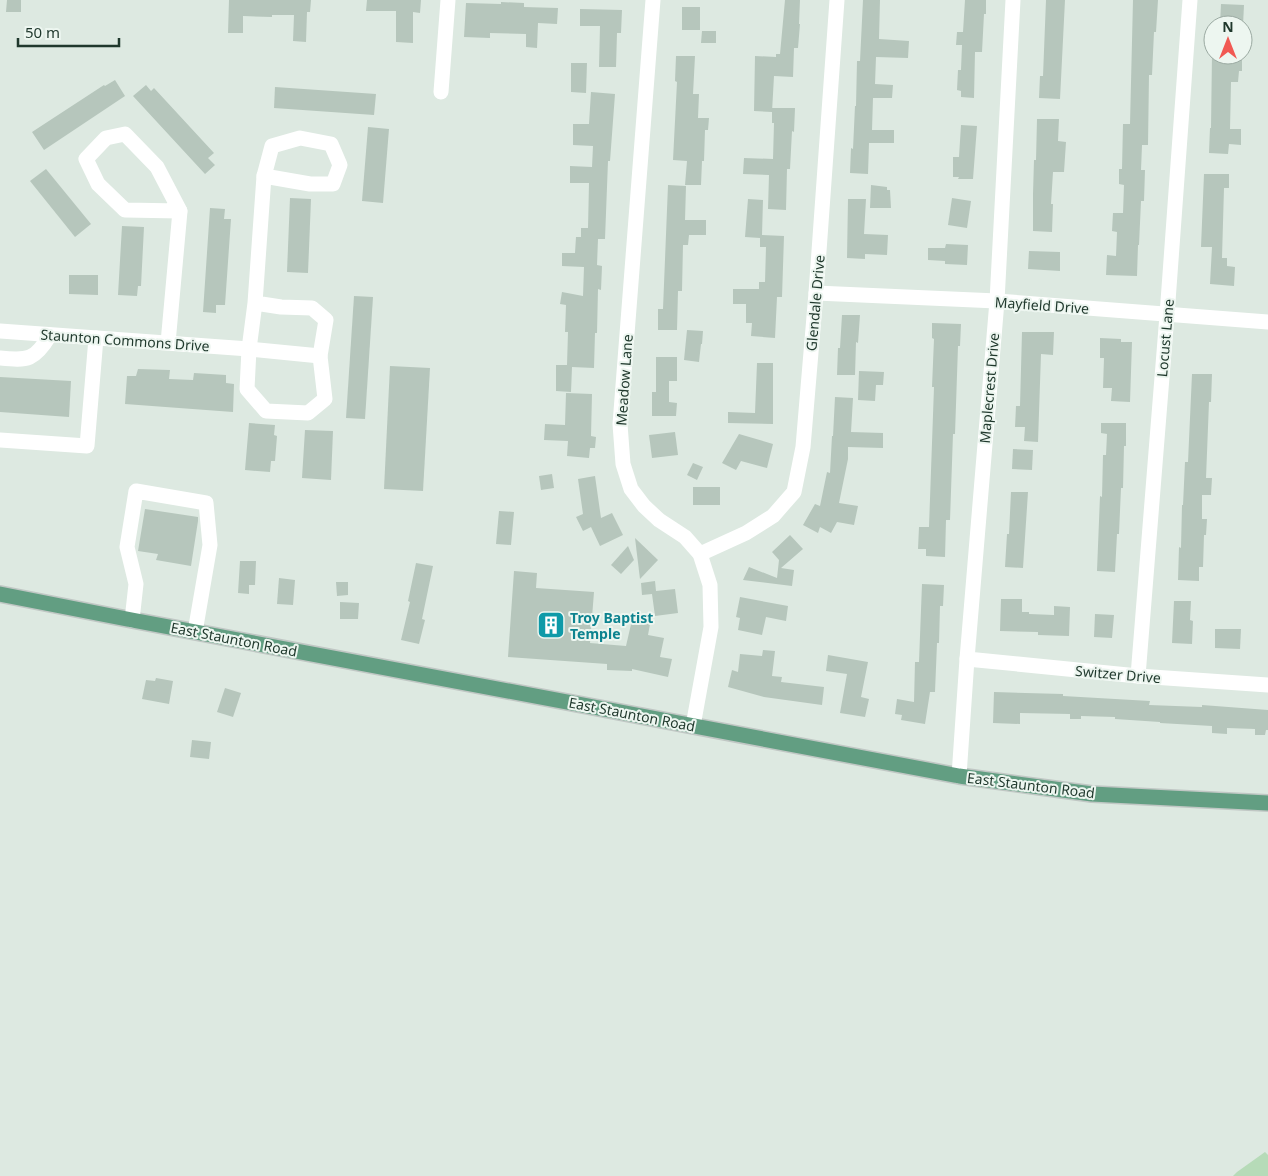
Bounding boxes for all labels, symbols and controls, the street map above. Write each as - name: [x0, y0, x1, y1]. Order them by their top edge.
- scale bar: [18, 15, 119, 47]
- north arrow: [1203, 15, 1253, 65]
- text: N: [1222, 17, 1234, 36]
- text: 50 m: [25, 22, 60, 42]
- street label: Glendale Drive: [801, 254, 829, 352]
- street label: Mayfield Drive: [994, 292, 1090, 318]
- street label: Locust Lane: [1152, 298, 1178, 378]
- street label: Staunton Commons Drive: [40, 325, 210, 355]
- street label: Maplecrest Drive: [975, 332, 1003, 444]
- street label: Meadow Lane: [611, 334, 637, 426]
- place label: Troy Baptist Temple: [570, 608, 653, 643]
- building icon: Troy Baptist Temple: [536, 610, 566, 640]
- street label: East Staunton Road: [169, 617, 299, 661]
- street label: Switzer Drive: [1074, 661, 1162, 687]
- street label: East Staunton Road: [567, 692, 697, 736]
- street label: East Staunton Road: [966, 768, 1096, 802]

